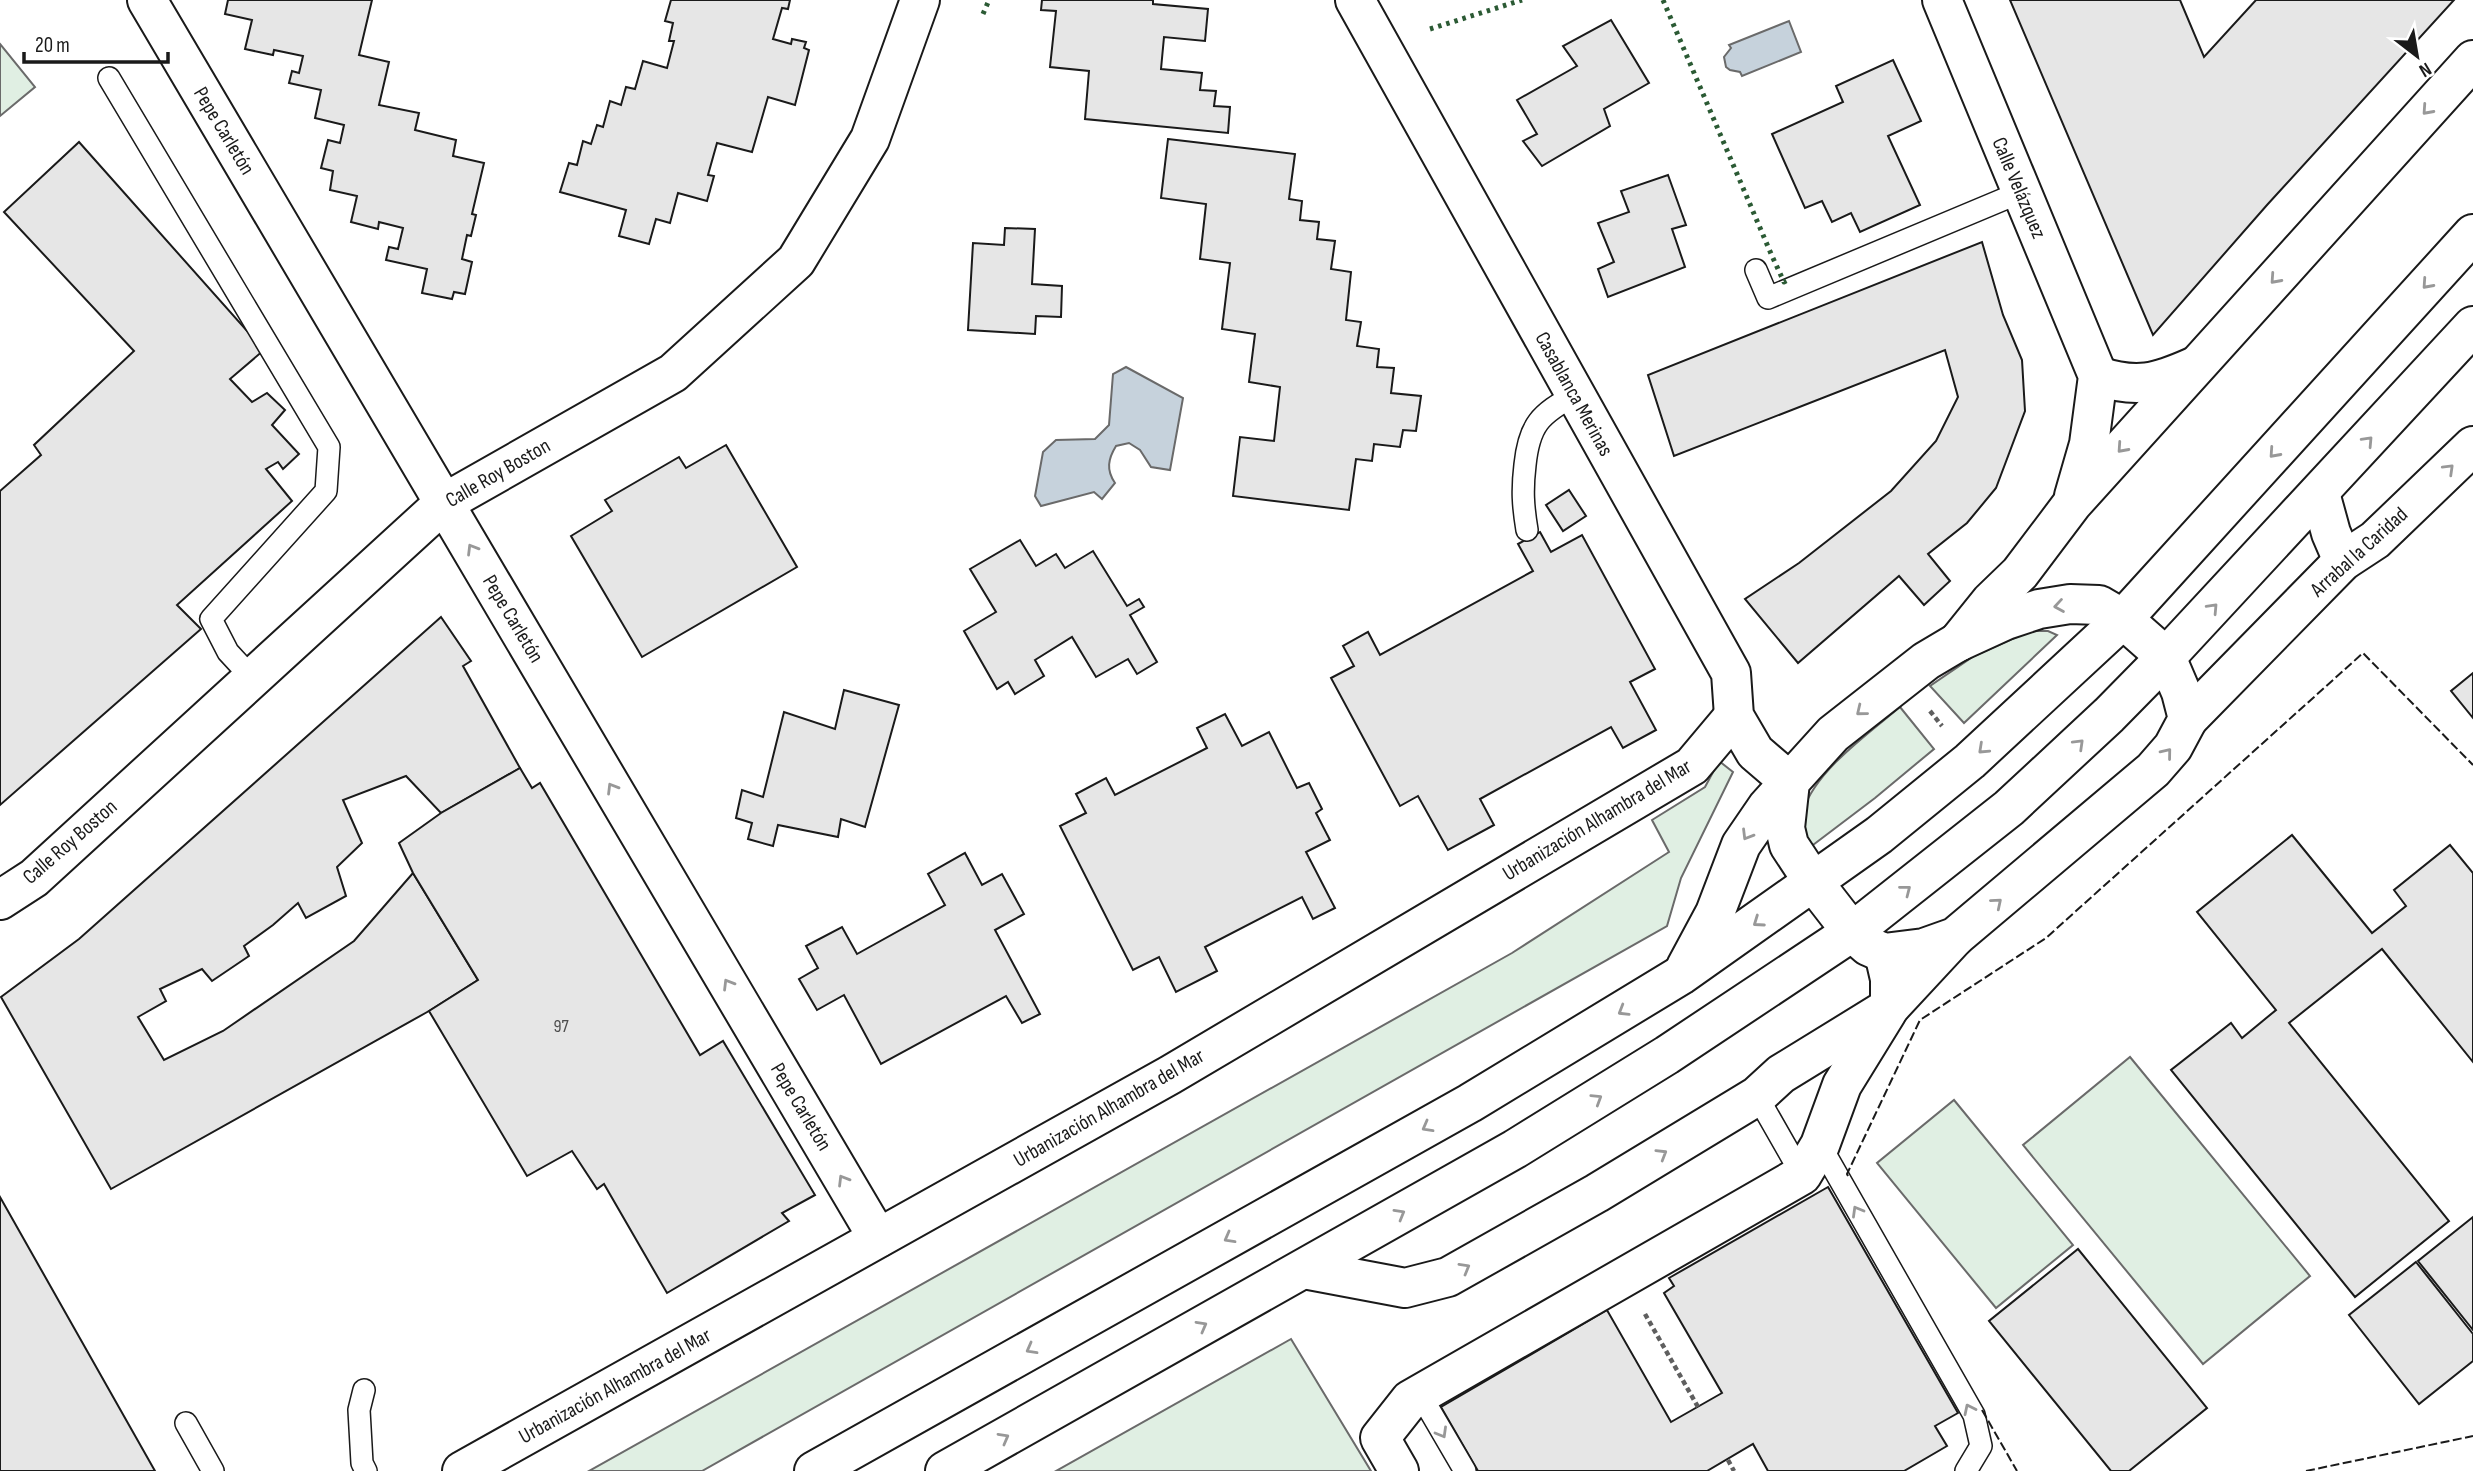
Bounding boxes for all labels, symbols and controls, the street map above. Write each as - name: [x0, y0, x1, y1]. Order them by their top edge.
- scale bar: [24, 21, 168, 65]
- north arrow: [2382, 21, 2452, 91]
- text: 20 m: [35, 33, 70, 58]
- text: N: [2415, 57, 2435, 82]
- street label: Pepe Carletón: [188, 83, 260, 179]
- one-way arrow: [2423, 102, 2435, 115]
- street label: Calle Velázquez: [1986, 134, 2052, 243]
- one-way arrow: [2271, 271, 2283, 284]
- one-way arrow: [2423, 276, 2435, 289]
- street label: Casablanca Merinas: [1530, 328, 1618, 460]
- street label: Calle Roy Boston: [441, 433, 555, 513]
- one-way arrow: [2359, 436, 2372, 449]
- one-way arrow: [2118, 440, 2131, 453]
- one-way arrow: [2270, 445, 2282, 458]
- one-way arrow: [2440, 465, 2453, 478]
- street label: Arrabal la Caridad: [2305, 502, 2413, 603]
- one-way arrow: [467, 544, 480, 557]
- street label: Pepe Carletón: [477, 571, 549, 667]
- one-way arrow: [2053, 598, 2065, 613]
- one-way arrow: [2204, 603, 2217, 616]
- one-way arrow: [1856, 702, 1868, 715]
- one-way arrow: [2071, 739, 2084, 752]
- one-way arrow: [1978, 741, 1991, 753]
- one-way arrow: [2159, 748, 2171, 761]
- street label: Urbanización Alhambra del Mar: [1498, 754, 1696, 886]
- one-way arrow: [607, 782, 620, 795]
- street label: Calle Roy Boston: [18, 794, 122, 890]
- one-way arrow: [1743, 827, 1756, 840]
- one-way arrow: [1898, 886, 1910, 899]
- one-way arrow: [1988, 899, 2001, 911]
- one-way arrow: [1753, 914, 1766, 926]
- one-way arrow: [723, 978, 736, 991]
- one-way arrow: [1617, 1002, 1630, 1015]
- house number: 97: [553, 1016, 569, 1037]
- street label: Urbanización Alhambra del Mar: [1009, 1043, 1209, 1173]
- street label: Pepe Carletón: [765, 1059, 837, 1155]
- one-way arrow: [1589, 1094, 1602, 1107]
- one-way arrow: [1422, 1119, 1435, 1132]
- one-way arrow: [1654, 1149, 1667, 1162]
- one-way arrow: [838, 1174, 851, 1187]
- one-way arrow: [1852, 1206, 1865, 1218]
- one-way arrow: [1393, 1209, 1406, 1222]
- one-way arrow: [1224, 1230, 1236, 1243]
- one-way arrow: [1457, 1263, 1470, 1276]
- one-way arrow: [1195, 1321, 1208, 1334]
- street label: Urbanización Alhambra del Mar: [515, 1323, 715, 1449]
- one-way arrow: [1025, 1341, 1038, 1355]
- one-way arrow: [1964, 1404, 1978, 1416]
- one-way arrow: [1434, 1425, 1447, 1438]
- one-way arrow: [997, 1433, 1009, 1446]

